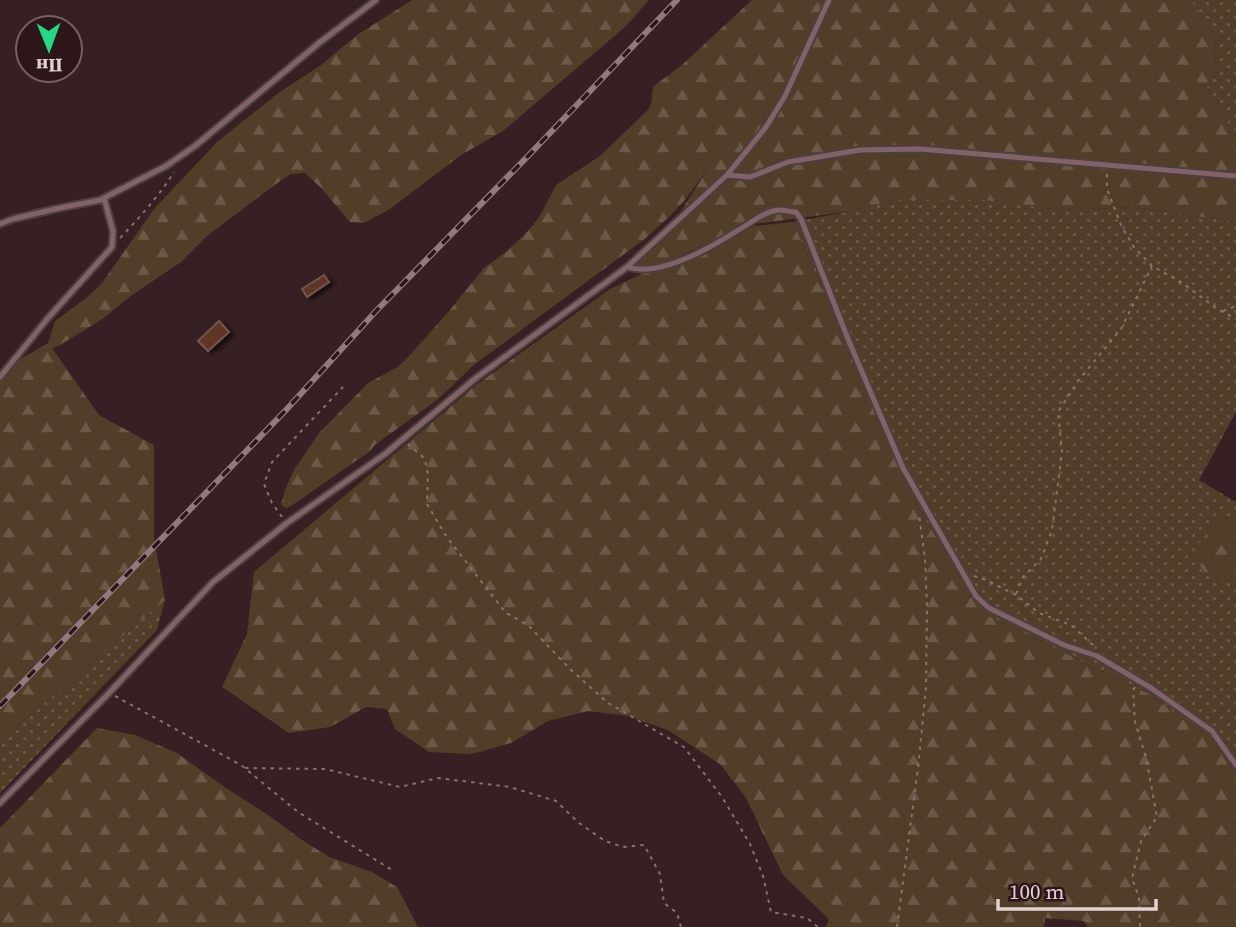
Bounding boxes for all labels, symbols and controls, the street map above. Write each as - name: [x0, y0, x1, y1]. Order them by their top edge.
- north arrow: [14, 14, 84, 84]
- text: Пн: [36, 53, 63, 79]
- scale bar: [998, 867, 1156, 911]
- text: 100 m: [1009, 877, 1064, 906]

